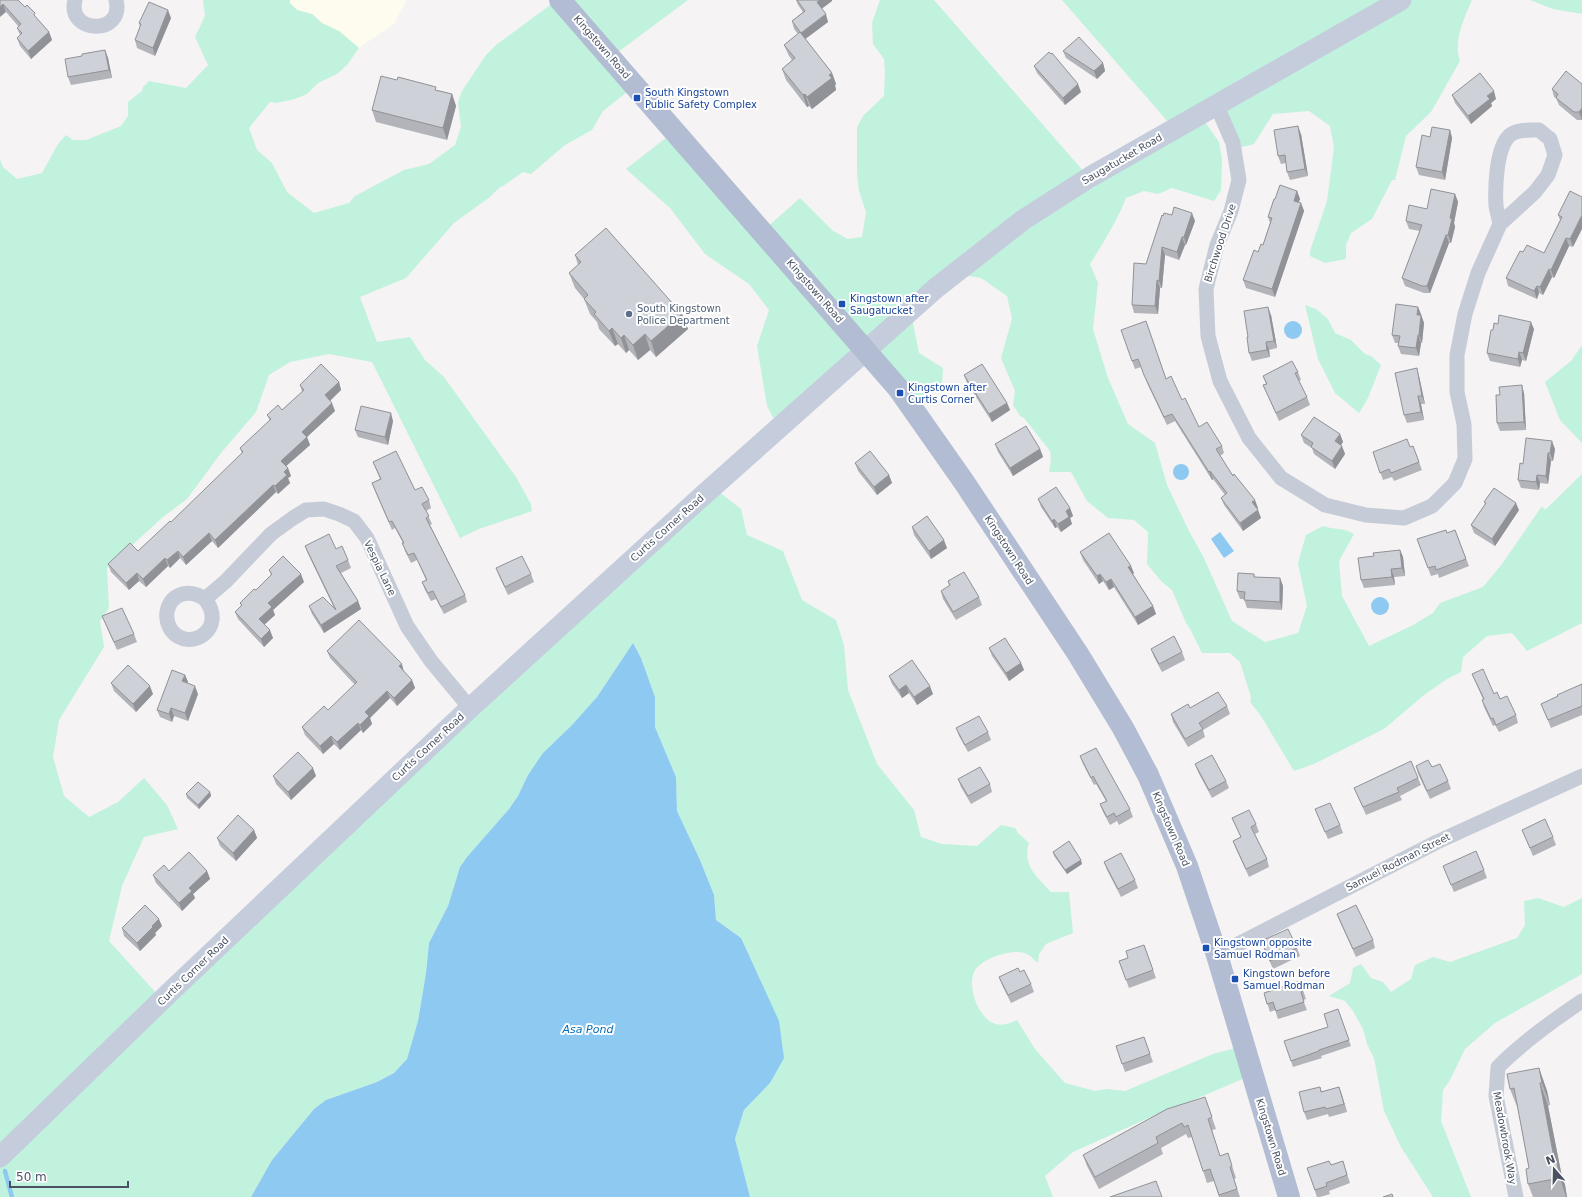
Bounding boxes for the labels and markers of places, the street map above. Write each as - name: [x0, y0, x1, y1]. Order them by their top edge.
- place label: South Kingstown Public Safety Complex: [645, 87, 757, 110]
- marker: South Kingstown Public Safety Complex: [632, 93, 642, 103]
- place label: Kingstown after Saugatucket: [850, 293, 930, 316]
- marker: Kingstown after Saugatucket: [837, 299, 847, 309]
- place label: South Kingstown Police Department: [637, 303, 730, 326]
- marker: South Kingstown Police Department: [624, 309, 634, 319]
- place label: Kingstown after Curtis Corner: [908, 382, 988, 405]
- marker: Kingstown after Curtis Corner: [895, 388, 905, 398]
- place label: Kingstown opposite Samuel Rodman: [1214, 937, 1312, 960]
- marker: Kingstown opposite Samuel Rodman: [1201, 943, 1211, 953]
- place label: Kingstown before Samuel Rodman: [1243, 968, 1330, 991]
- marker: Kingstown before Samuel Rodman: [1230, 974, 1240, 984]

